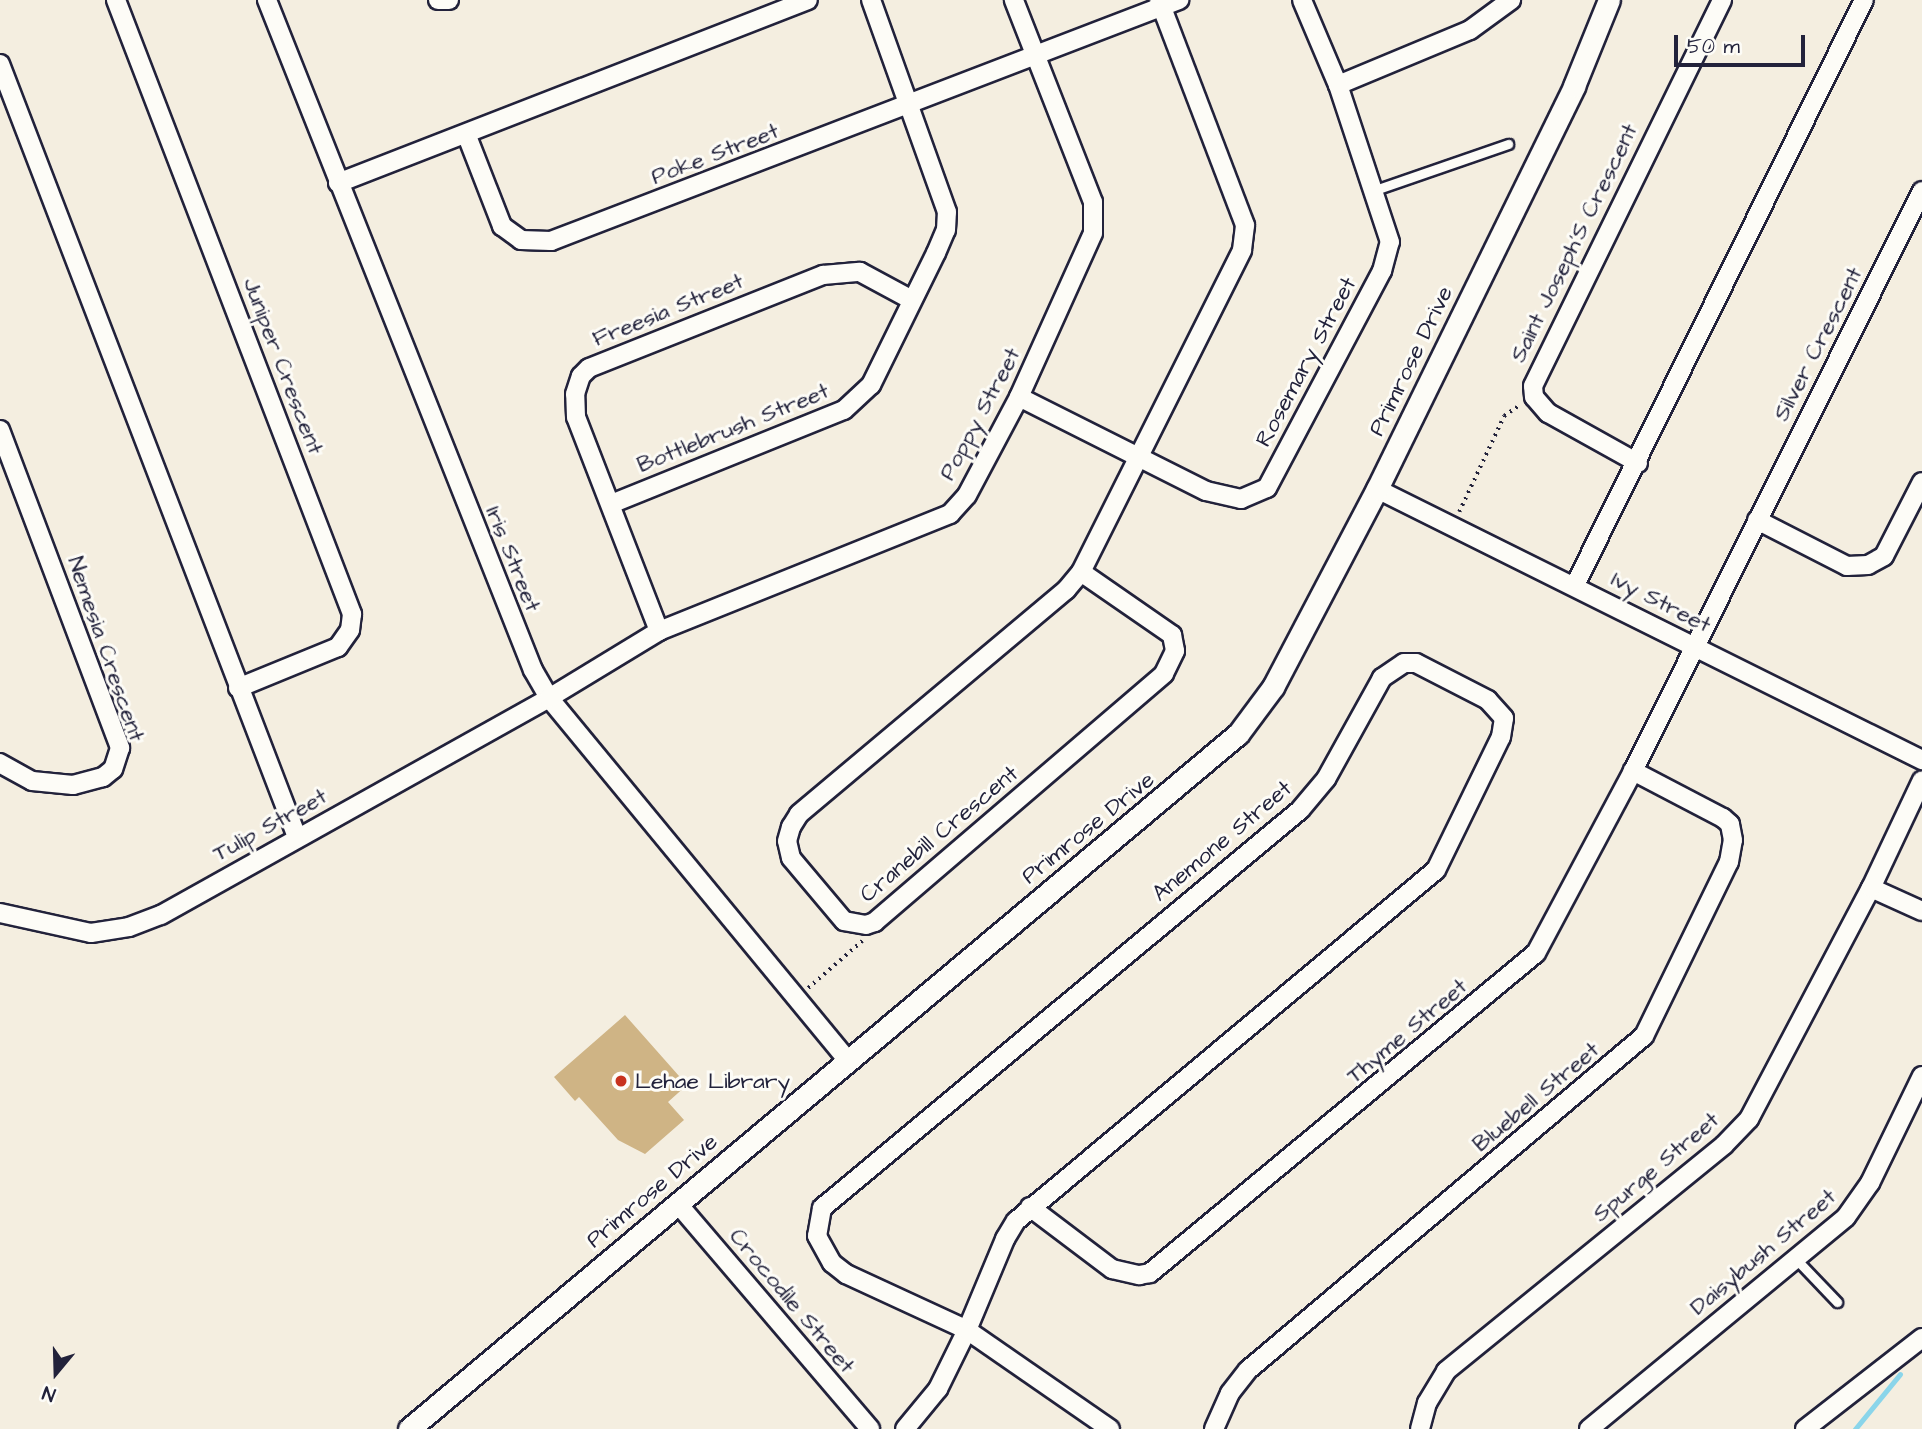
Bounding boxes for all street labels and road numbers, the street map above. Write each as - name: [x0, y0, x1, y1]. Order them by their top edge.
- street label: Poke Street: [647, 117, 783, 191]
- street label: Saint Joseph'S Crescent: [1504, 119, 1644, 367]
- street label: Silver Crescent: [1767, 262, 1869, 426]
- street label: Freesia Street: [588, 267, 748, 353]
- street label: Rosemary Street: [1250, 272, 1362, 452]
- street label: Juniper Crescent: [237, 274, 329, 458]
- street label: Primrose Drive: [1363, 282, 1459, 440]
- street label: Poppy Street: [934, 343, 1026, 485]
- street label: Bottlebrush Street: [633, 377, 833, 479]
- street label: Iris Street: [479, 502, 547, 616]
- street label: Nemesia Crescent: [61, 553, 151, 745]
- street label: Ivy Street: [1607, 565, 1715, 639]
- street label: Cranebill Crescent: [854, 760, 1024, 908]
- street label: Primrose Drive: [1016, 766, 1160, 890]
- street label: Anemone Street: [1147, 775, 1297, 907]
- street label: Tulip Street: [208, 782, 332, 868]
- street label: Thyme Street: [1341, 973, 1473, 1089]
- street label: Bluebell Street: [1467, 1036, 1605, 1158]
- street label: Spurge Street: [1587, 1106, 1725, 1228]
- street label: Primrose Drive: [581, 1128, 723, 1254]
- street label: Daisybush Street: [1684, 1183, 1842, 1321]
- street label: Crocodile Street: [723, 1223, 861, 1379]

